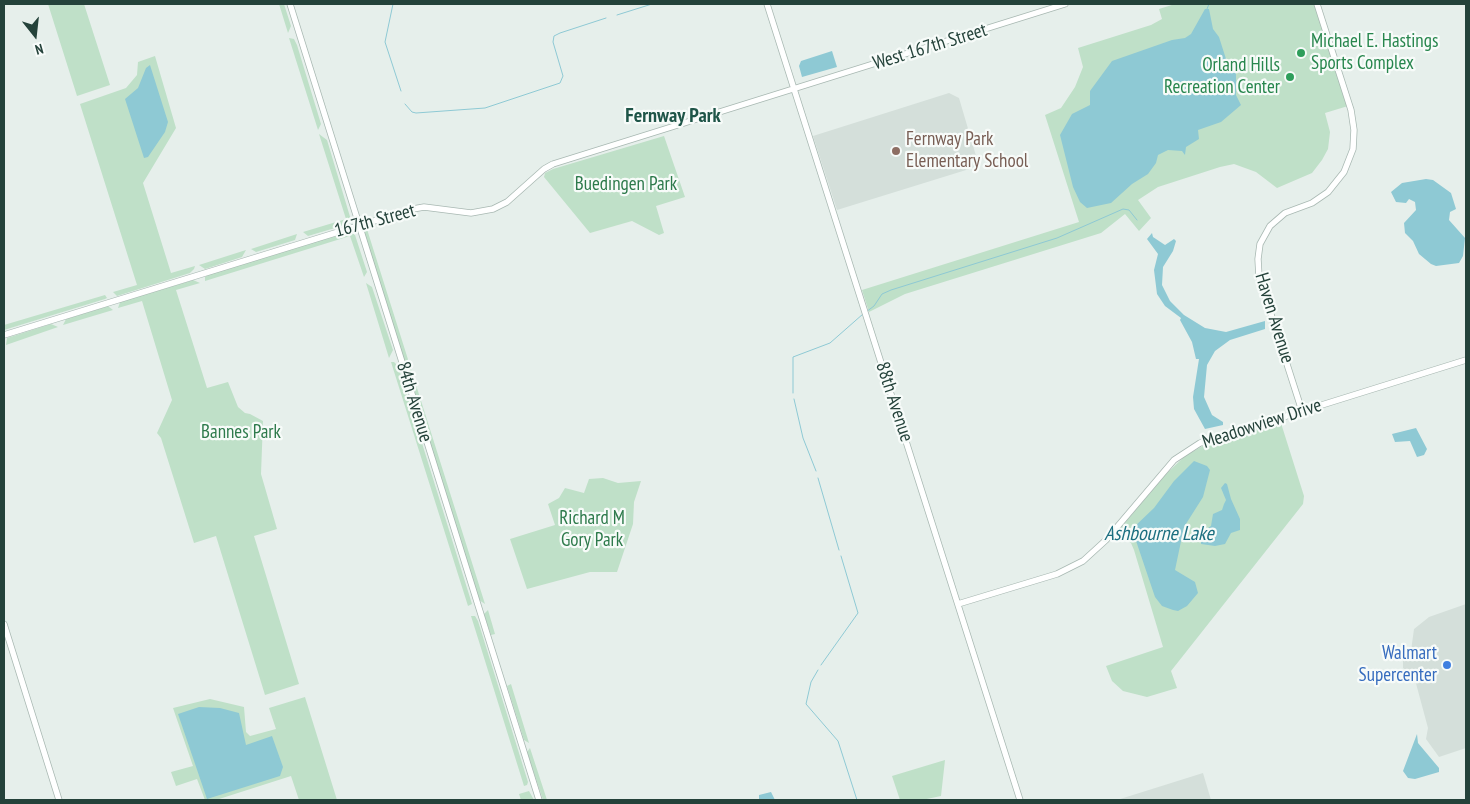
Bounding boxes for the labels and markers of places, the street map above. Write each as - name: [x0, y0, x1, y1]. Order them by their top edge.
- place label: Michael E. Hastings Sports Complex: [1311, 31, 1438, 75]
- marker: Michael E. Hastings Sports Complex: [1295, 47, 1307, 59]
- place label: Orland Hills Recreation Center: [1164, 55, 1280, 99]
- marker: Orland Hills Recreation Center: [1284, 71, 1296, 83]
- place label: Fernway Park Elementary School: [906, 129, 1028, 173]
- marker: Fernway Park Elementary School: [890, 145, 902, 157]
- place label: Walmart Supercenter: [1359, 643, 1437, 687]
- marker: Walmart Supercenter: [1441, 659, 1453, 671]

